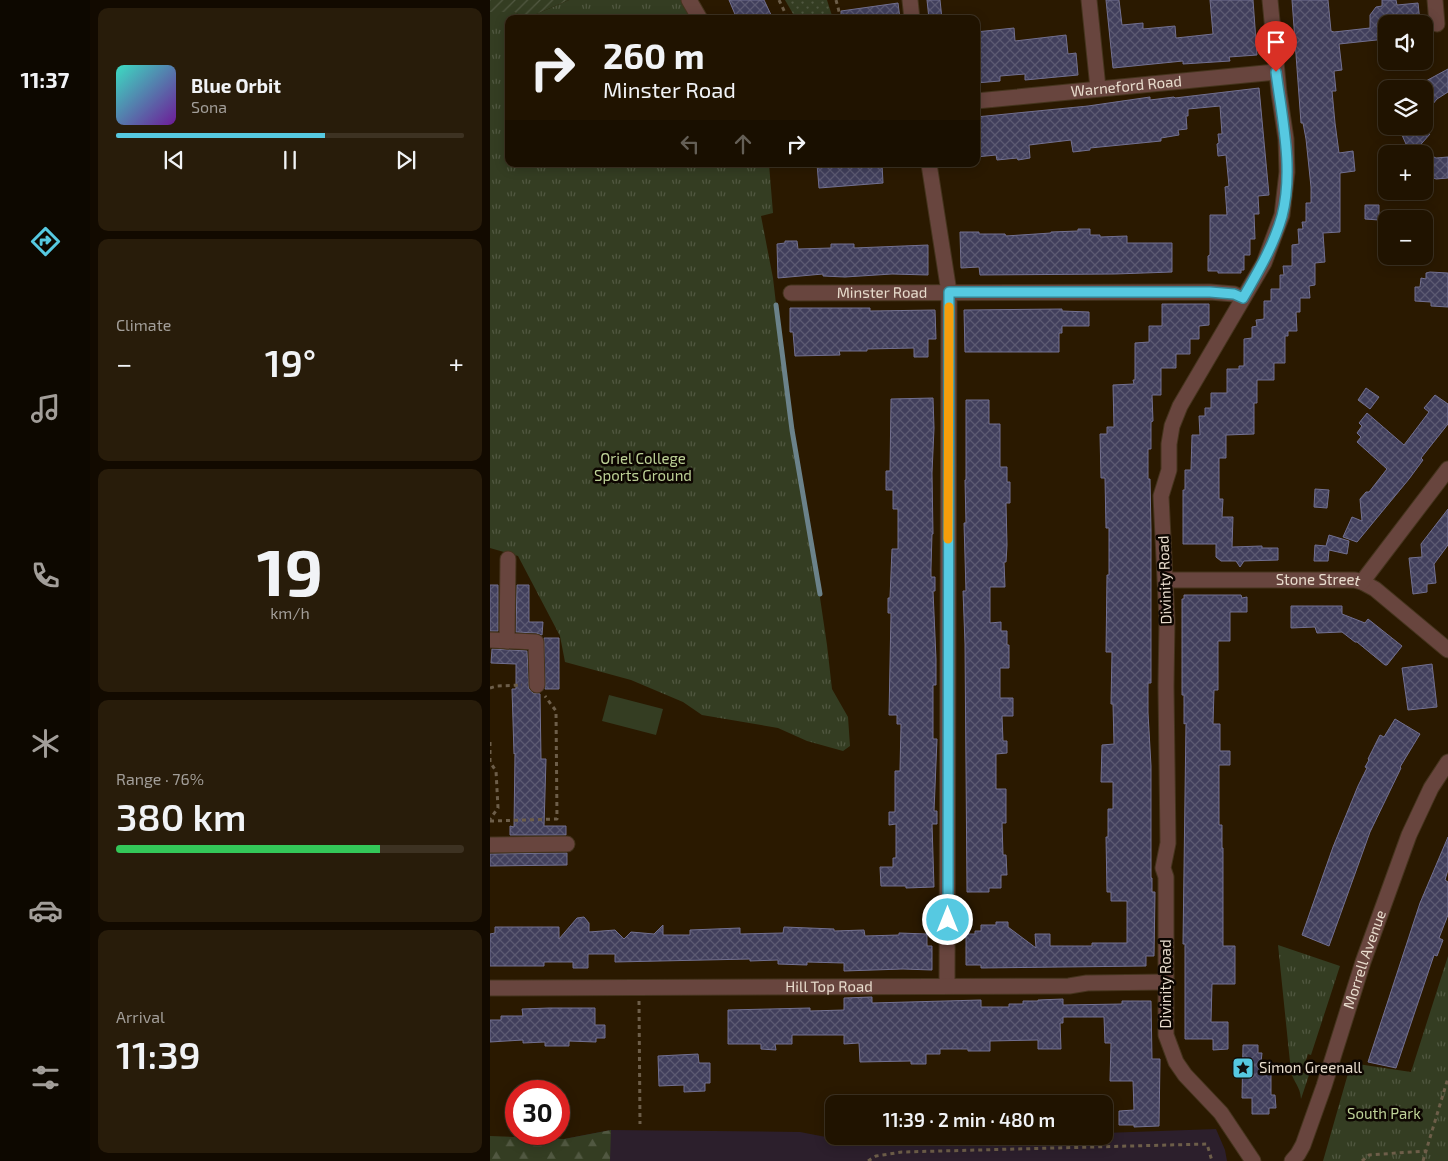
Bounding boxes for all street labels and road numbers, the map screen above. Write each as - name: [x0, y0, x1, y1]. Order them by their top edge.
- street label: Warneford Road: [1070, 71, 1183, 100]
- street label: Minster Road: [837, 283, 927, 301]
- street label: Divinity Road: [1153, 535, 1175, 625]
- street label: Stone Street: [1276, 570, 1363, 589]
- street label: Morrell Avenue: [1339, 907, 1389, 1011]
- street label: Divinity Road: [1156, 940, 1174, 1029]
- street label: Hill Top Road: [785, 977, 873, 995]

